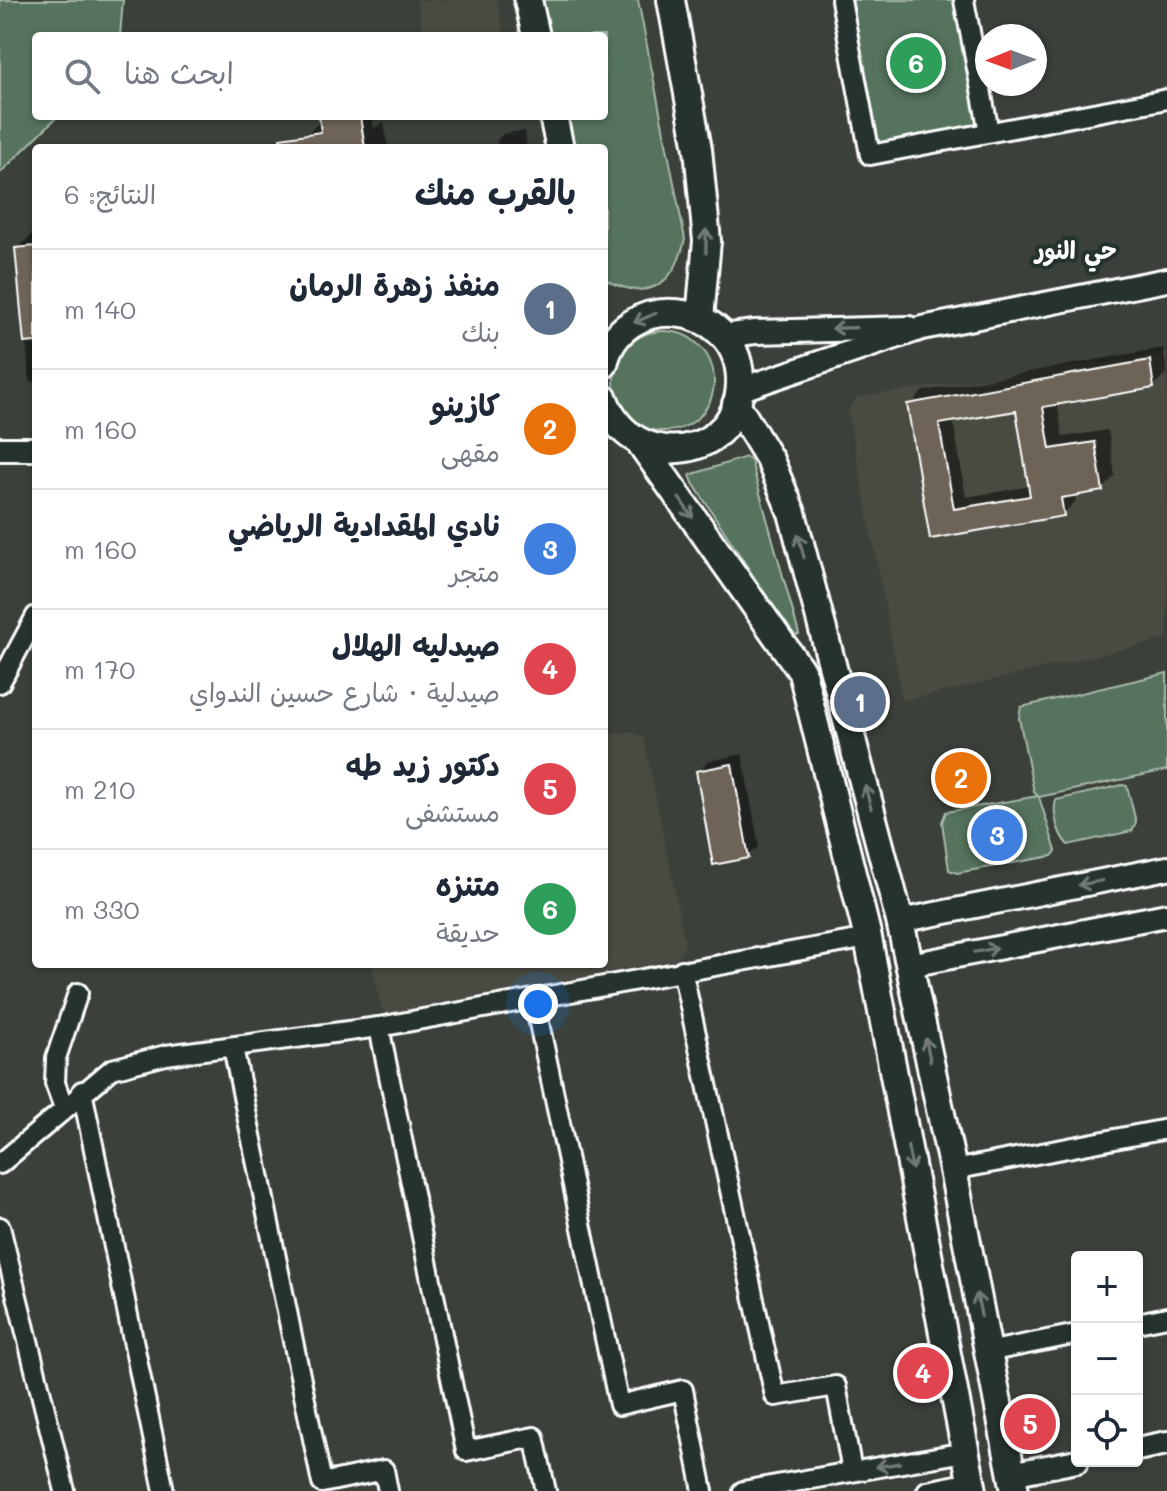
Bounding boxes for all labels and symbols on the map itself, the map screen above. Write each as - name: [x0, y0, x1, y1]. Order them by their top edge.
- north arrow: [975, 24, 1047, 96]
- pin: 6: [890, 33, 942, 93]
- one-way arrow: [698, 228, 714, 254]
- district label: حي النور: [1033, 234, 1117, 272]
- one-way arrow: [633, 312, 657, 327]
- one-way arrow: [831, 321, 858, 336]
- one-way arrow: [678, 496, 694, 518]
- one-way arrow: [792, 533, 807, 559]
- pin: 1: [834, 672, 886, 732]
- pin: 2: [935, 748, 987, 808]
- one-way arrow: [859, 784, 874, 810]
- pin: 3: [971, 805, 1023, 865]
- one-way arrow: [1078, 877, 1104, 892]
- one-way arrow: [973, 942, 998, 957]
- your location: [518, 984, 558, 1024]
- one-way arrow: [920, 1037, 935, 1063]
- one-way arrow: [903, 1145, 918, 1170]
- one-way arrow: [970, 1293, 985, 1318]
- pin: 4: [897, 1343, 949, 1403]
- pin: 5: [1004, 1394, 1056, 1454]
- one-way arrow: [876, 1458, 901, 1473]

